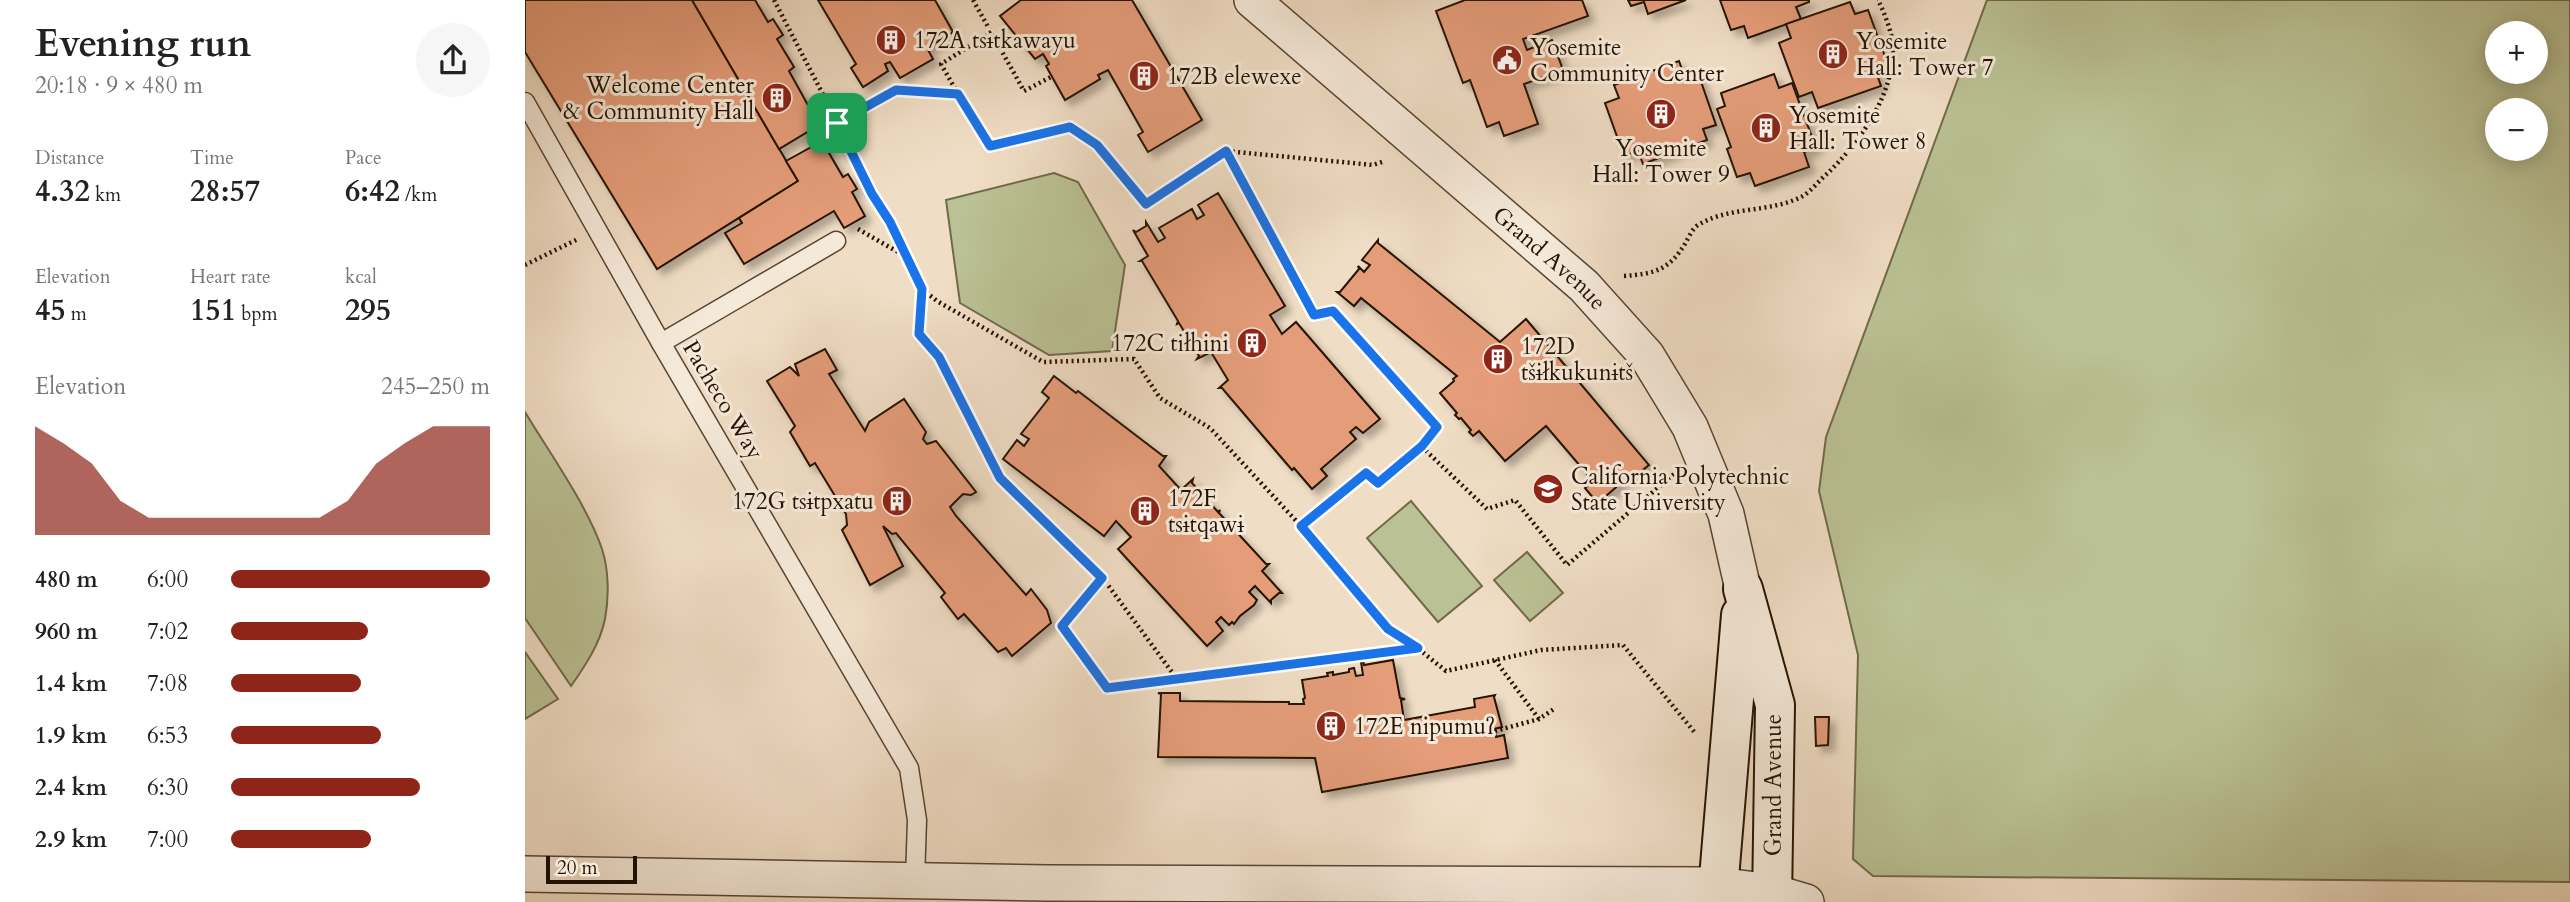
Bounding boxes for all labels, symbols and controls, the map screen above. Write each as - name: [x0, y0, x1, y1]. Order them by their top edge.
- text: Evening run: [35, 18, 251, 70]
- map controls: [2485, 21, 2548, 161]
- button: +: [2485, 21, 2548, 84]
- button: share: [416, 23, 490, 97]
- building icon: 172A tsɨtkawayu: [874, 23, 908, 57]
- place label: 172A tsɨtkawayu: [914, 25, 1076, 56]
- place label: Yosemite Hall: Tower 7: [1856, 26, 1993, 83]
- place label: Yosemite Community Center: [1530, 32, 1724, 89]
- building icon: Yosemite Hall: Tower 7: [1816, 37, 1850, 71]
- public building icon: Yosemite Community Center: [1490, 43, 1524, 77]
- building icon: 172B elewexe: [1127, 59, 1161, 93]
- place label: 172B elewexe: [1167, 61, 1302, 92]
- text: 20:18 · 9 × 480 m: [35, 70, 203, 101]
- place label: Welcome Center & Community Hall: [563, 70, 755, 127]
- building icon: Welcome Center & Community Hall: [760, 81, 794, 115]
- pin: [807, 93, 867, 153]
- building icon: Yosemite Hall: Tower 9: [1644, 97, 1678, 131]
- button: −: [2485, 98, 2548, 161]
- place label: Yosemite Hall: Tower 8: [1789, 100, 1926, 157]
- icon: arrive: [818, 104, 856, 142]
- building icon: Yosemite Hall: Tower 8: [1749, 111, 1783, 145]
- place label: Yosemite Hall: Tower 9: [1592, 133, 1730, 190]
- text: Distance: [35, 145, 104, 171]
- text: Time: [190, 145, 234, 171]
- text: Pace: [345, 145, 382, 171]
- text: 4.32: [35, 171, 90, 212]
- text: 28:57: [190, 171, 260, 212]
- text: 6:42: [345, 171, 400, 212]
- text: km: [90, 182, 121, 208]
- text: /km: [400, 182, 437, 208]
- street label: Grand Avenue: [1486, 199, 1614, 317]
- text: Elevation: [35, 264, 110, 290]
- text: Heart rate: [190, 264, 271, 290]
- text: kcal: [345, 264, 377, 290]
- text: 45: [35, 290, 66, 331]
- text: 151: [190, 290, 236, 331]
- text: 295: [345, 290, 391, 331]
- text: m: [66, 301, 87, 327]
- text: bpm: [236, 301, 278, 327]
- building icon: 172C tiłhini: [1235, 326, 1269, 360]
- place label: 172C tiłhini: [1111, 328, 1229, 359]
- place label: 172D tšɨłkukunɨtš: [1521, 331, 1633, 388]
- street label: Pacheco Way: [675, 335, 771, 465]
- building icon: 172D tšɨłkukunɨtš: [1481, 342, 1515, 376]
- text: Elevation: [35, 371, 126, 402]
- text: 245–250 m: [381, 371, 490, 402]
- place label: California Polytechnic State University: [1571, 461, 1789, 518]
- school or university icon: California Polytechnic State University: [1531, 472, 1565, 506]
- place label: 172F tsɨtqawɨ: [1168, 483, 1244, 540]
- building icon: 172G tsɨtpxatu: [880, 484, 914, 518]
- place label: 172G tsɨtpxatu: [732, 486, 874, 517]
- building icon: 172F tsɨtqawɨ: [1128, 494, 1162, 528]
- text: 480 m: [35, 564, 98, 595]
- text: 6:00: [147, 564, 188, 595]
- text: 960 m: [35, 616, 98, 647]
- text: 7:02: [147, 616, 188, 647]
- text: 1.4 km: [35, 668, 107, 699]
- text: 7:08: [147, 668, 188, 699]
- building icon: 172E nipumuʔ: [1314, 709, 1348, 743]
- place label: 172E nipumuʔ: [1354, 711, 1495, 742]
- street label: Grand Avenue: [1758, 714, 1789, 856]
- text: 1.9 km: [35, 720, 107, 751]
- text: 6:53: [147, 720, 188, 751]
- text: 2.4 km: [35, 772, 107, 803]
- text: 6:30: [147, 772, 188, 803]
- text: 2.9 km: [35, 824, 107, 855]
- text: 7:00: [147, 824, 188, 855]
- scale bar: [546, 853, 637, 885]
- text: 20 m: [557, 855, 598, 881]

